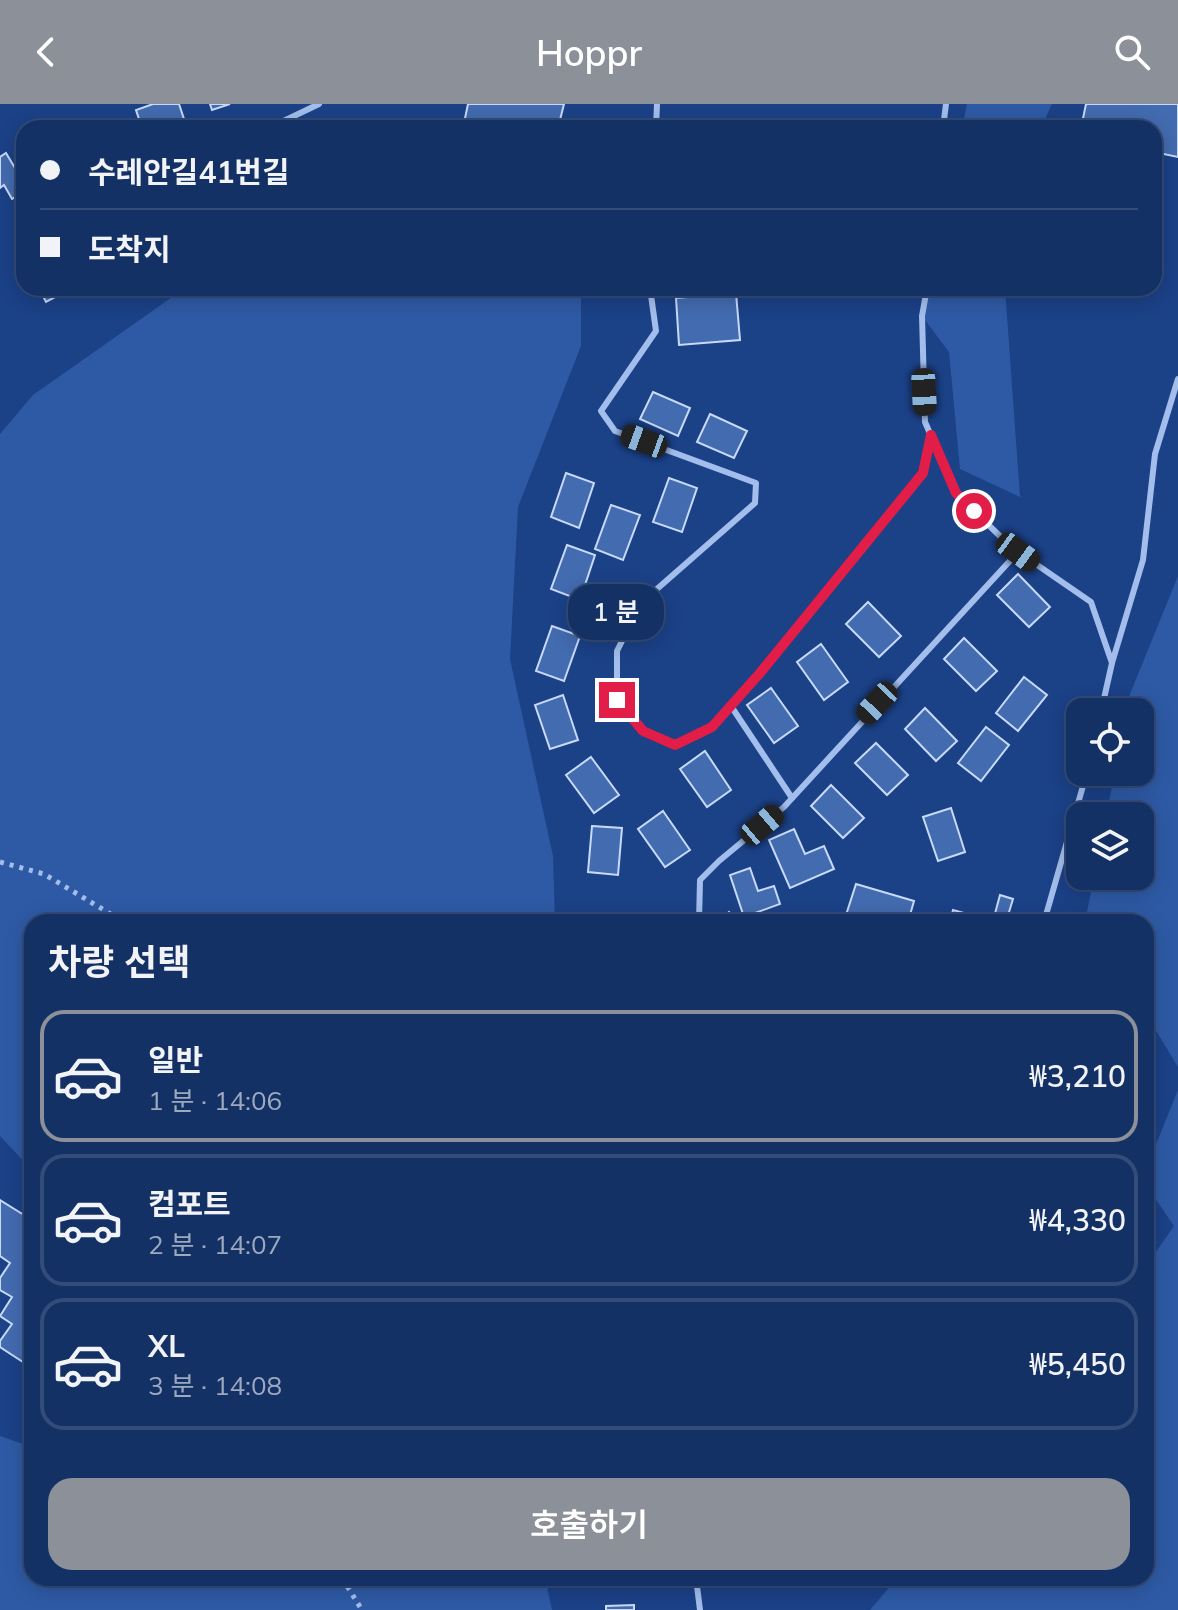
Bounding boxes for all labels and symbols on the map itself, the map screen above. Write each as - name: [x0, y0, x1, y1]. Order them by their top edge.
- car: [911, 367, 937, 417]
- car: [617, 422, 671, 460]
- route start: [956, 493, 992, 529]
- car: [992, 528, 1044, 576]
- callout: 1 분: [569, 584, 665, 640]
- car: [852, 677, 902, 729]
- route end: [599, 682, 635, 718]
- car: [736, 800, 788, 850]

